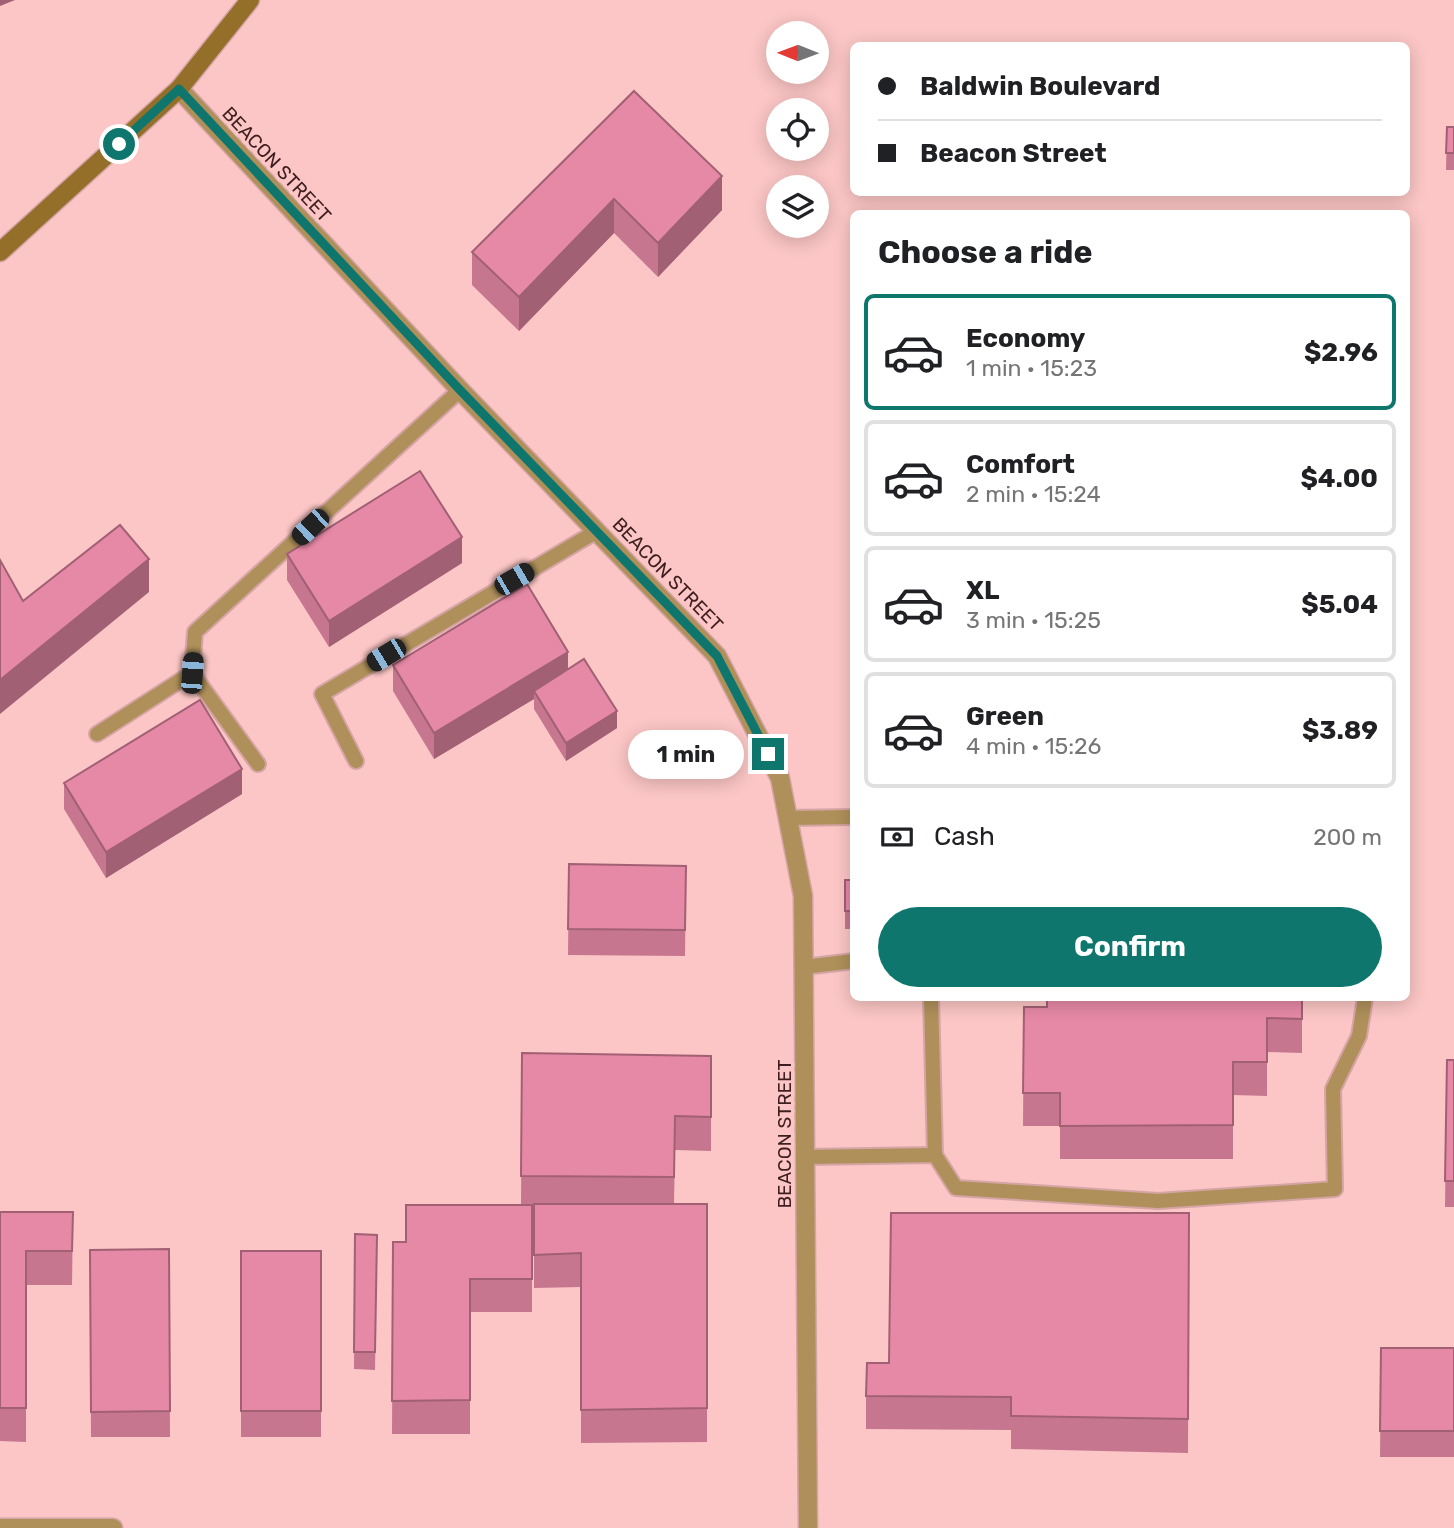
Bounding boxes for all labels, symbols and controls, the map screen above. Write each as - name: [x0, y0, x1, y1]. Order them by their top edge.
- north arrow: [766, 21, 830, 84]
- map controls: [766, 21, 829, 238]
- text: Baldwin Boulevard: [920, 71, 1160, 102]
- button: locate: [766, 98, 829, 161]
- street label: BEACON STREET: [217, 102, 336, 227]
- route start: [103, 128, 135, 160]
- text: Beacon Street: [920, 138, 1107, 169]
- button: layers: [766, 175, 829, 238]
- text: Choose a ride: [878, 233, 1092, 271]
- icon: car: [882, 321, 945, 384]
- text: Economy: [966, 323, 1085, 354]
- text: $2.96: [1304, 337, 1378, 368]
- text: 1 min · 15:23: [966, 354, 1097, 382]
- icon: car: [882, 447, 945, 510]
- text: Comfort: [966, 449, 1075, 480]
- text: $4.00: [1301, 463, 1378, 494]
- text: 2 min · 15:24: [966, 480, 1101, 508]
- car: [288, 505, 333, 549]
- street label: BEACON STREET: [608, 513, 728, 636]
- car: [491, 559, 538, 599]
- icon: car: [882, 573, 945, 636]
- text: XL: [966, 575, 999, 606]
- text: $5.04: [1301, 589, 1378, 620]
- text: 3 min · 15:25: [966, 606, 1101, 634]
- car: [363, 635, 410, 675]
- car: [181, 651, 204, 695]
- icon: car: [882, 699, 945, 762]
- text: Green: [966, 701, 1044, 732]
- text: $3.89: [1302, 715, 1378, 746]
- callout: 1 min: [628, 730, 744, 778]
- text: 4 min · 15:26: [966, 732, 1102, 760]
- route end: [752, 738, 784, 770]
- text: 1 min: [657, 740, 715, 768]
- icon: cash: [878, 818, 916, 856]
- text: Cash: [934, 821, 995, 852]
- text: 200 m: [1313, 823, 1382, 851]
- button: Confirm: [878, 907, 1382, 987]
- street label: BEACON STREET: [773, 1059, 796, 1209]

